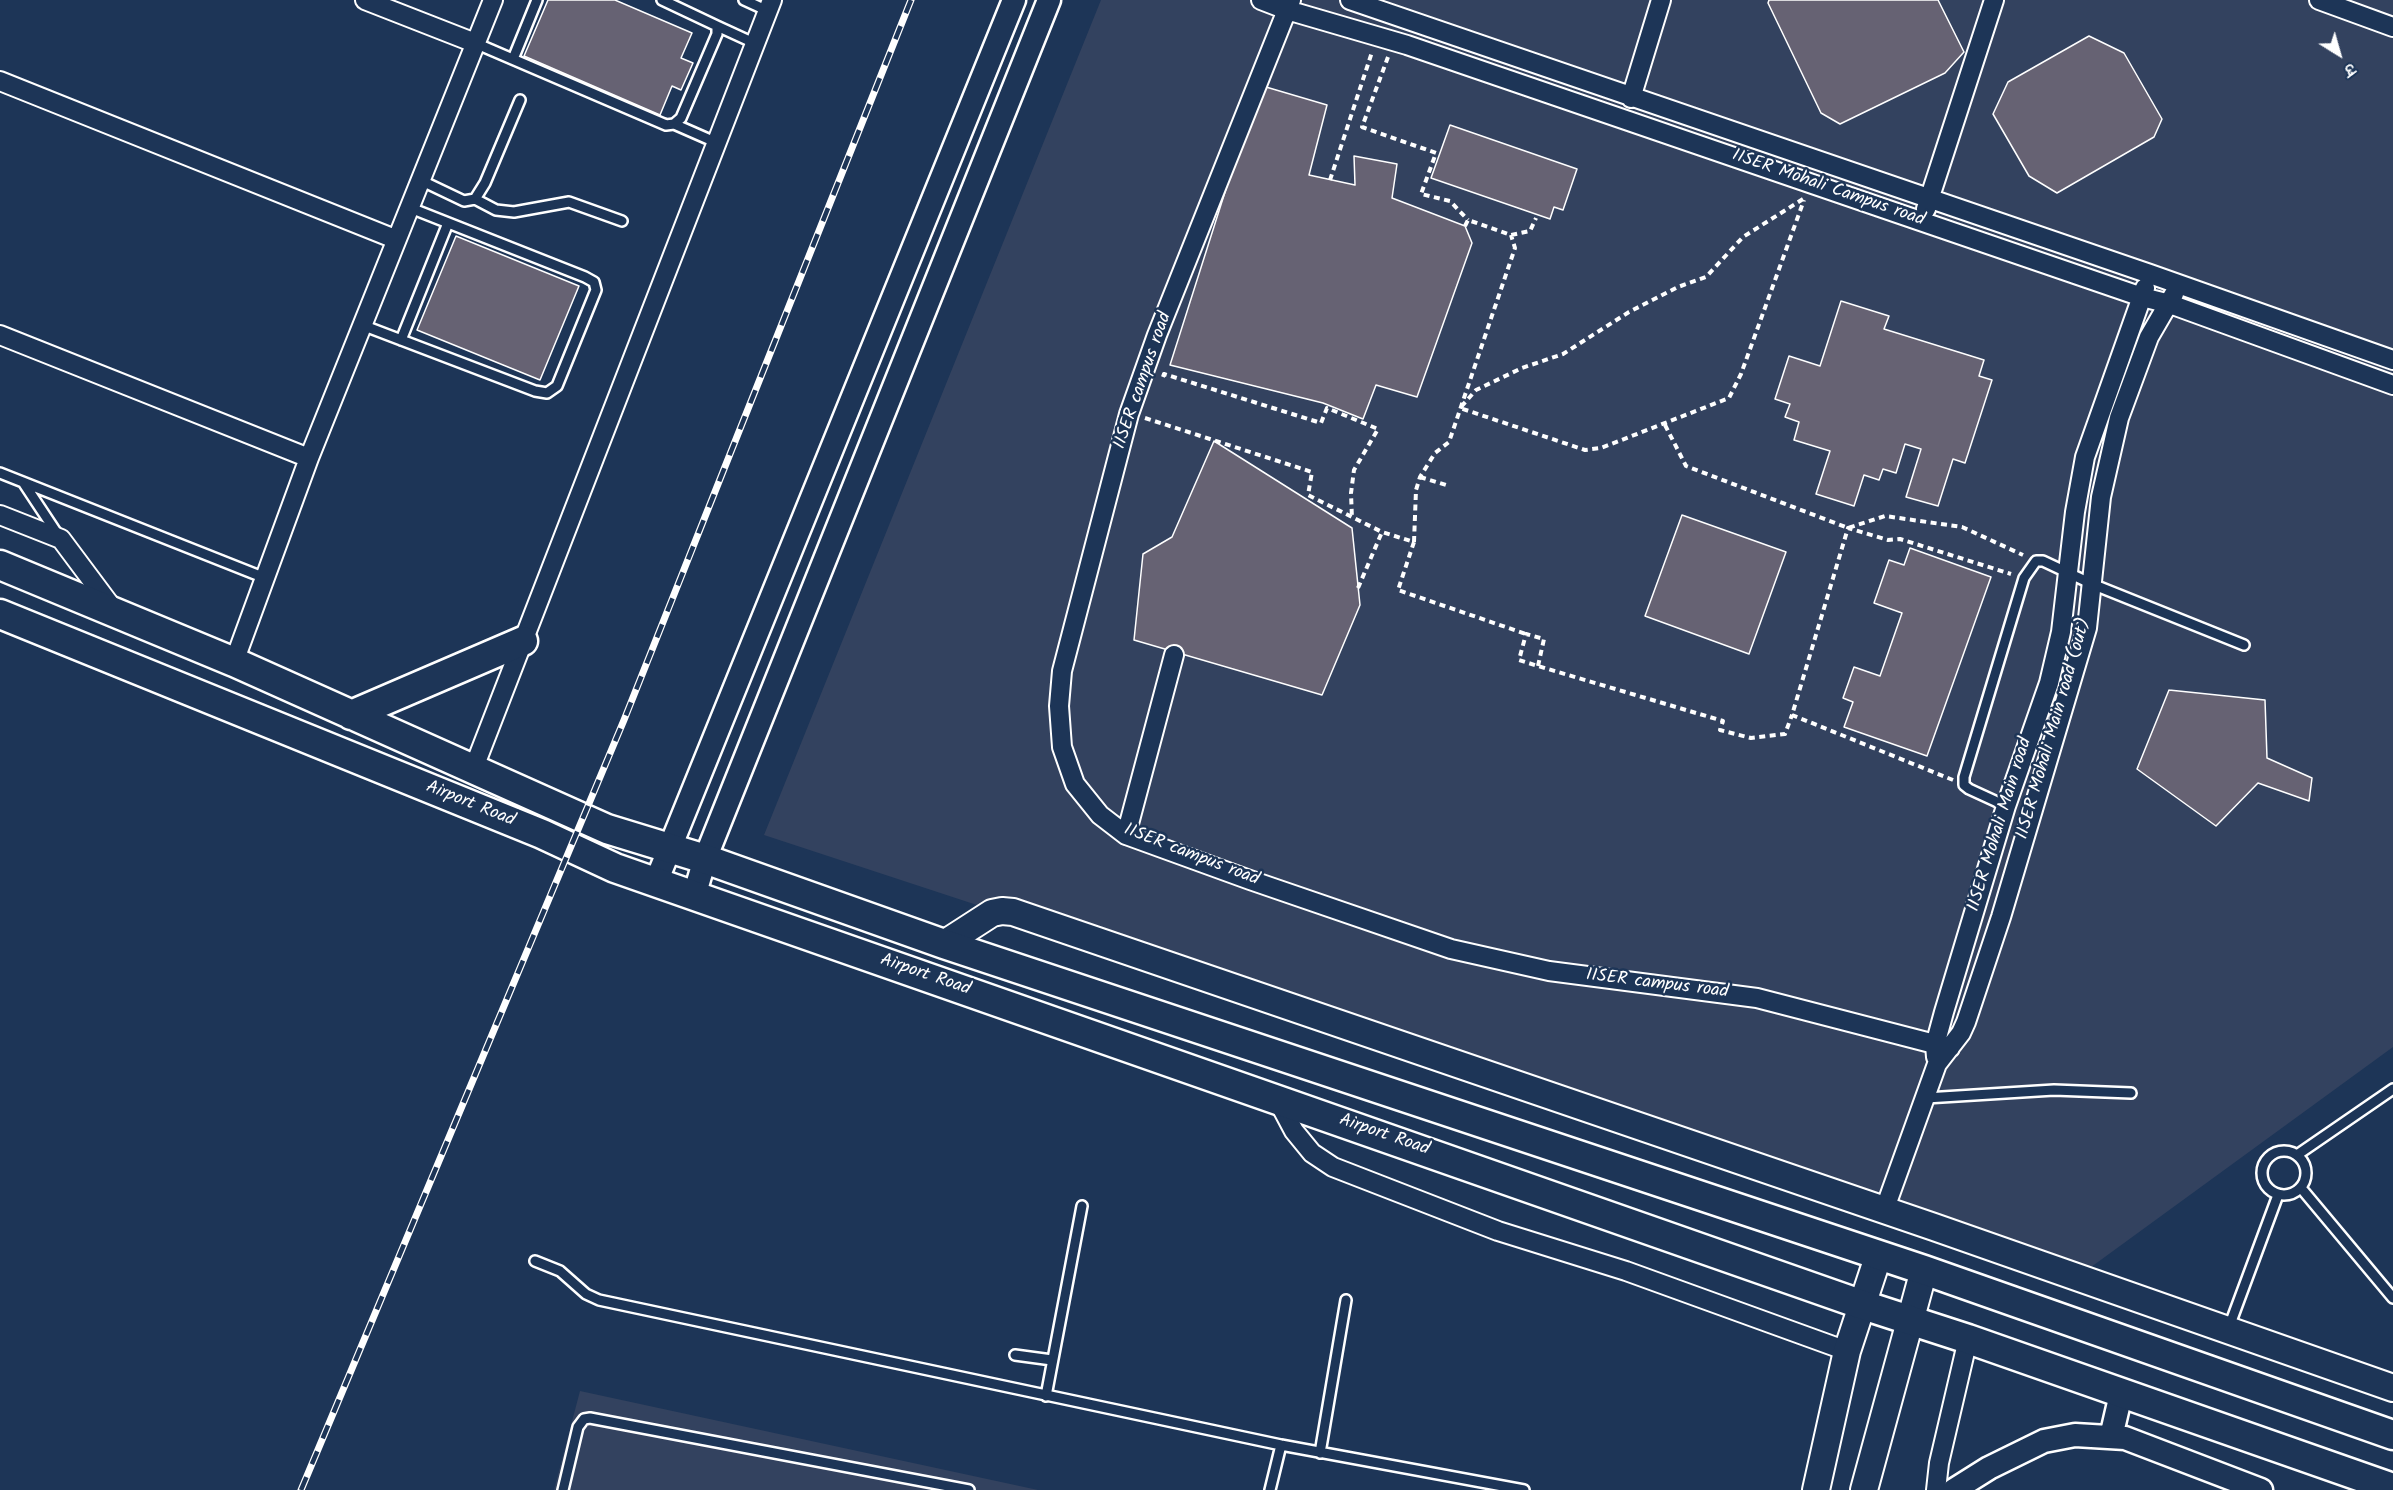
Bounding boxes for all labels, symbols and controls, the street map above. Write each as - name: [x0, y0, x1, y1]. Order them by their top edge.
- north arrow: [2309, 24, 2369, 84]
- text: उ: [2339, 56, 2362, 82]
- street label: IISER Mohali Campus road: [1729, 146, 1927, 232]
- street label: IISER campus road: [1110, 310, 1178, 452]
- street label: IISER Mohali Main road (out): [2013, 616, 2097, 842]
- street label: IISER Mohali Main road: [1964, 735, 2038, 915]
- street label: Airport Road: [422, 777, 518, 833]
- street label: IISER campus road: [1120, 820, 1262, 892]
- street label: Airport Road: [877, 950, 973, 1002]
- street label: IISER campus road: [1584, 966, 1730, 1004]
- street label: Airport Road: [1336, 1110, 1432, 1162]

